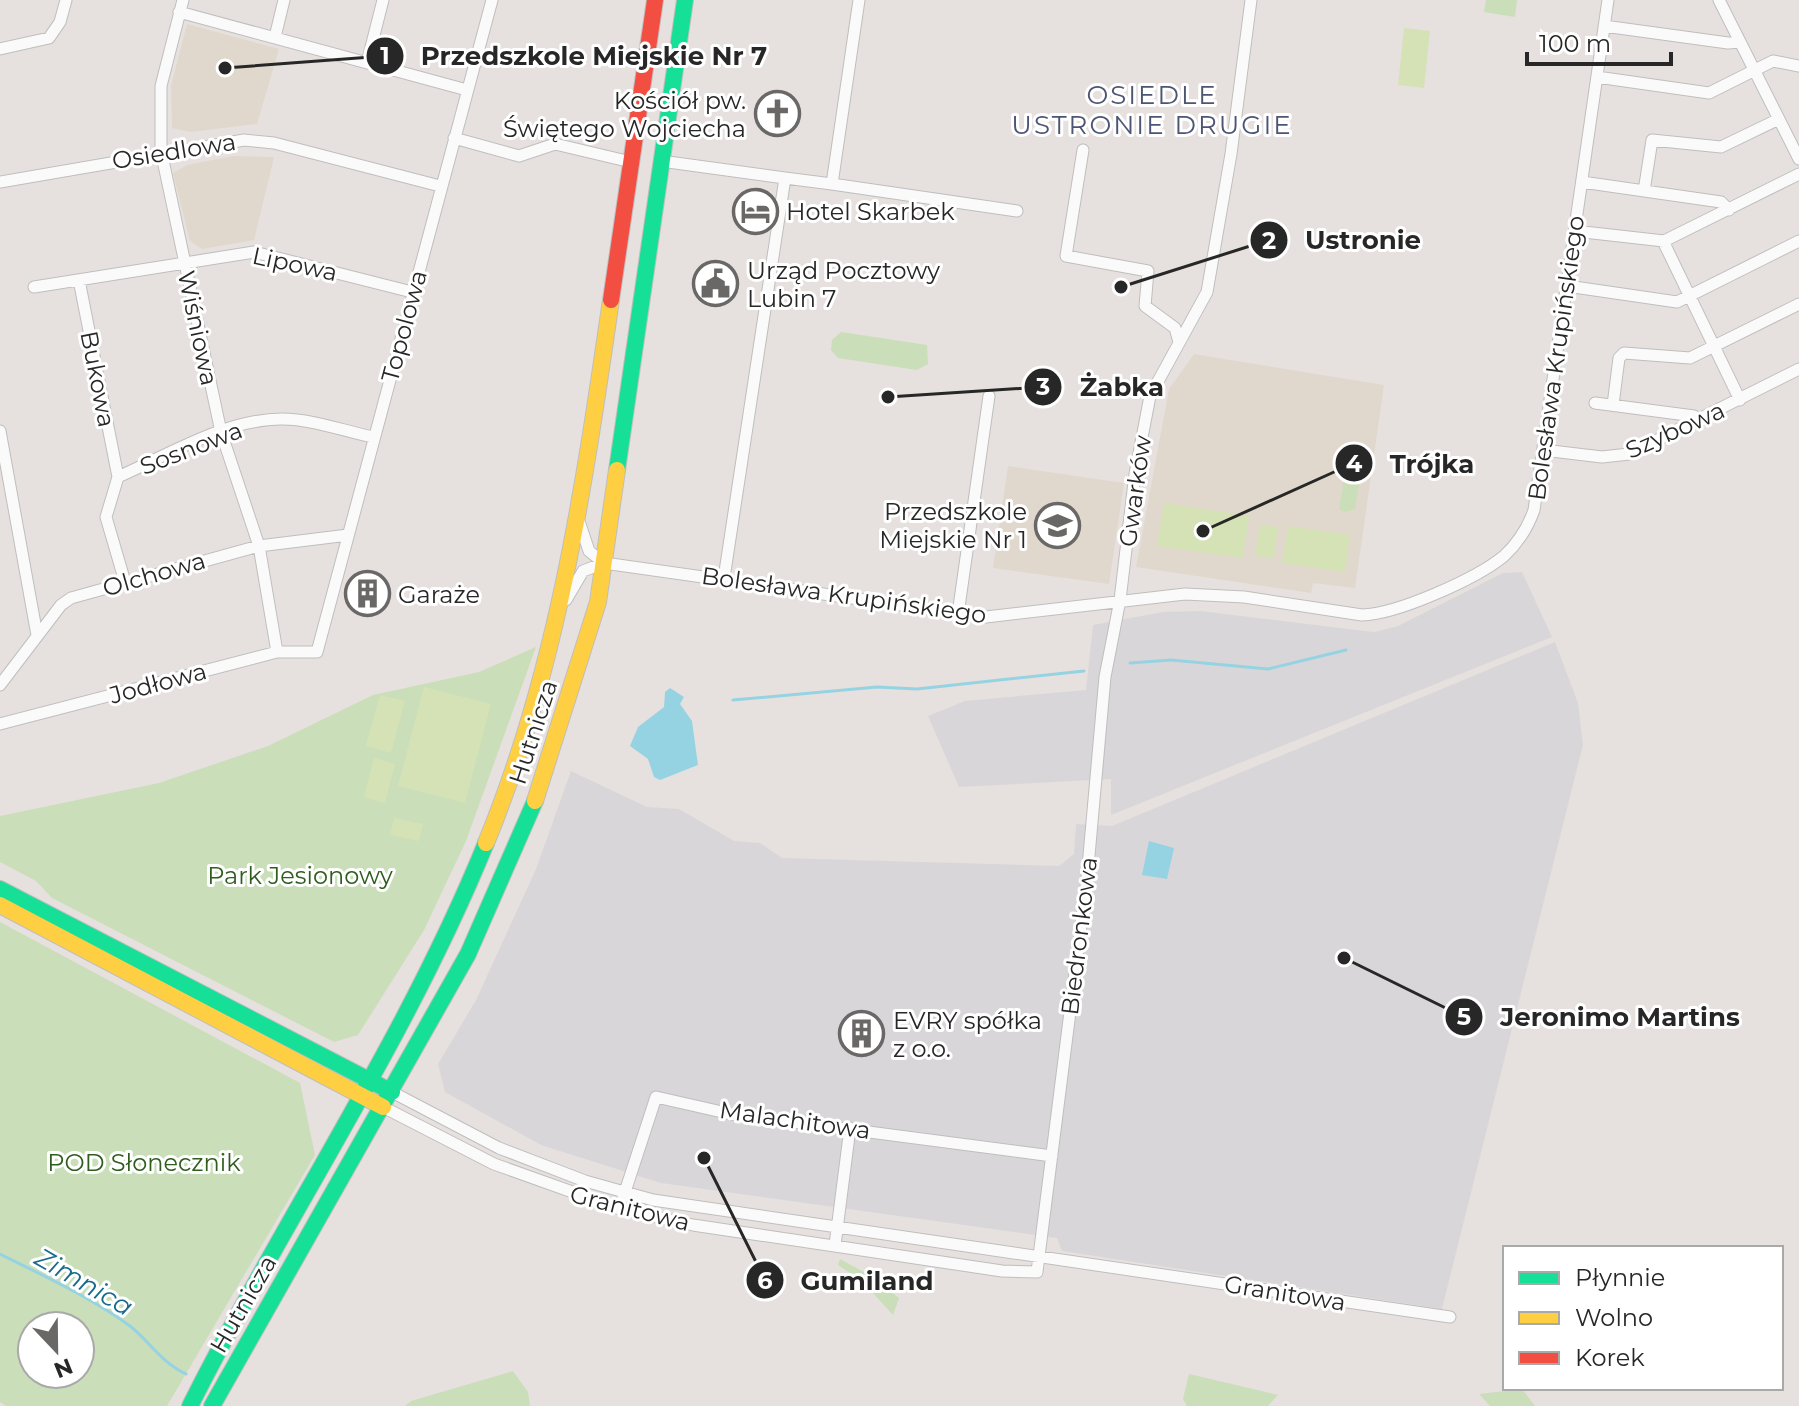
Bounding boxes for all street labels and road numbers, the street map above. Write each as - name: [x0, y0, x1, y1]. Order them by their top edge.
- street label: Osiedlowa: [110, 127, 238, 175]
- street label: Bolesława Krupińskiego: [1522, 214, 1590, 502]
- street label: Lipowa: [250, 241, 340, 287]
- street label: Topolowa: [375, 267, 433, 385]
- street label: Wiśniowa: [172, 268, 224, 388]
- street label: Bukowa: [74, 328, 122, 430]
- street label: Szybowa: [1621, 395, 1729, 465]
- street label: Sosnowa: [136, 415, 246, 481]
- street label: Gwarków: [1113, 433, 1157, 549]
- street label: Olchowa: [99, 546, 209, 602]
- street label: Bolesława Krupińskiego: [700, 561, 988, 629]
- street label: Jodłowa: [105, 656, 210, 710]
- street label: Hutnicza: [503, 676, 563, 788]
- street label: Biedronkowa: [1055, 855, 1103, 1017]
- street label: Malachitowa: [718, 1095, 872, 1145]
- street label: Granitowa: [567, 1179, 693, 1237]
- street label: Hutnicza: [203, 1250, 283, 1358]
- street label: Granitowa: [1222, 1269, 1348, 1317]

